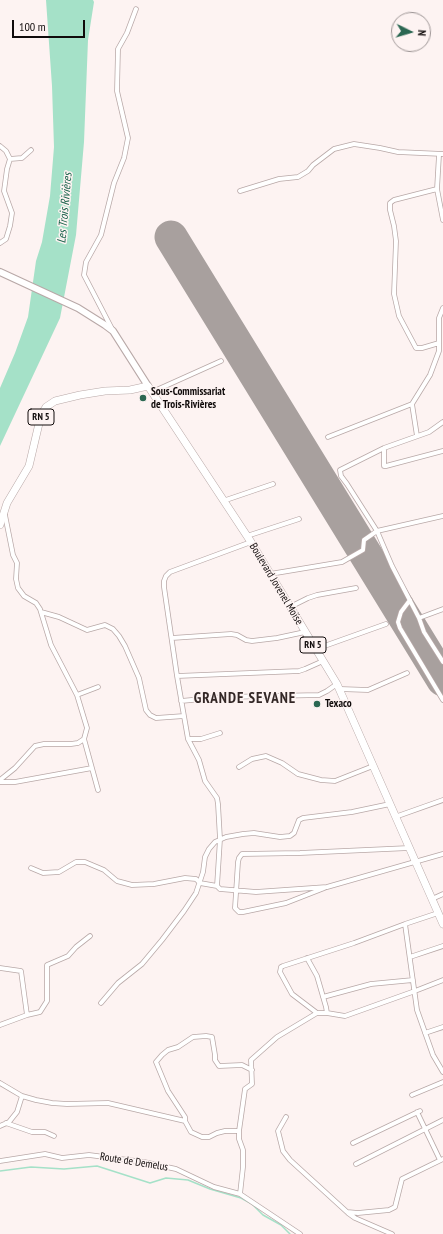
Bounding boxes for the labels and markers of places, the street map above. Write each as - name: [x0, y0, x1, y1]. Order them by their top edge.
- place label: Sous-Commissariat de Trois-Rivières: [151, 385, 225, 411]
- marker: Sous-Commissariat de Trois-Rivières: [138, 393, 148, 403]
- place label: Texaco: [325, 697, 352, 711]
- marker: Texaco: [312, 699, 322, 709]

